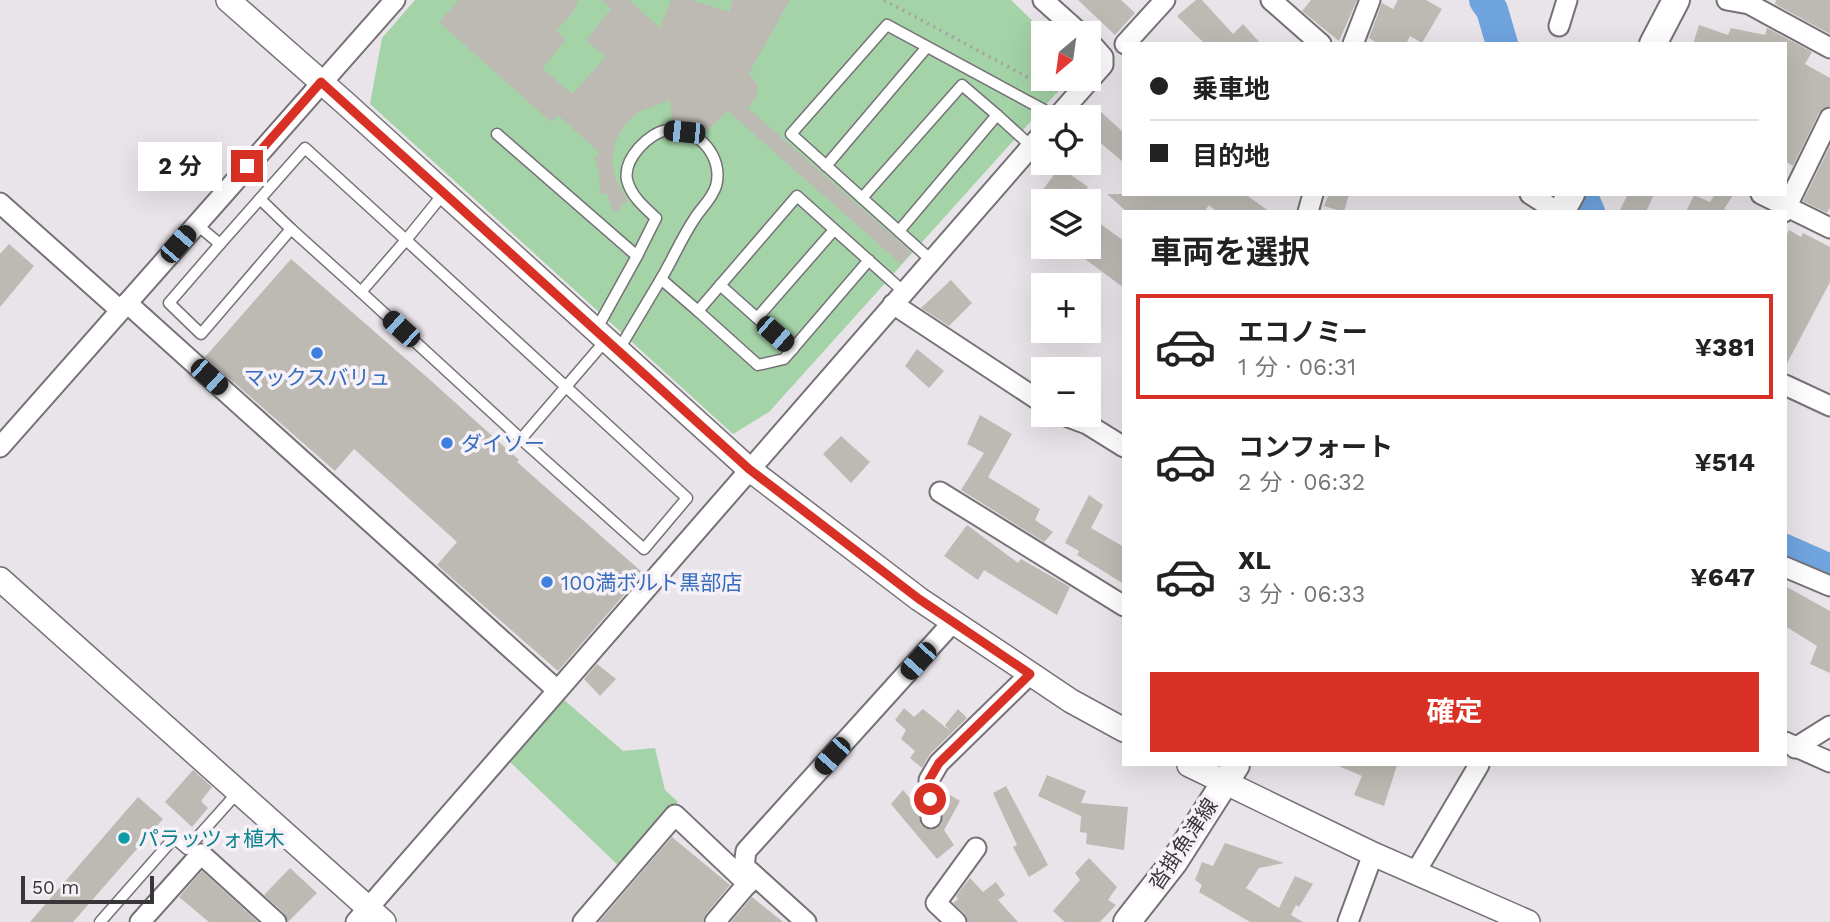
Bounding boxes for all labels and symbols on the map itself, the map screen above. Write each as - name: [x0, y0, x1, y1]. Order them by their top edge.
- north arrow: [1031, 21, 1101, 91]
- car: [663, 119, 706, 145]
- callout: 2 分: [138, 142, 222, 190]
- route end: [231, 150, 263, 182]
- car: [157, 221, 200, 267]
- car: [379, 307, 424, 351]
- car: [753, 312, 798, 356]
- marker: マックスバリュ: [309, 345, 325, 361]
- car: [187, 355, 232, 399]
- place label: マックスバリュ: [244, 365, 390, 390]
- place label: ダイソー: [461, 431, 545, 456]
- marker: ダイソー: [439, 435, 455, 451]
- place label: 100満ボルト黒部店: [561, 570, 742, 595]
- marker: 100満ボルト黒部店: [539, 574, 555, 590]
- car: [897, 638, 940, 684]
- car: [811, 733, 854, 779]
- route start: [914, 783, 946, 815]
- street label: 沓掛魚津線: [1143, 793, 1223, 895]
- place label: パラッツォ植木: [138, 826, 285, 851]
- marker: パラッツォ植木: [116, 830, 132, 846]
- scale bar: [21, 873, 154, 905]

